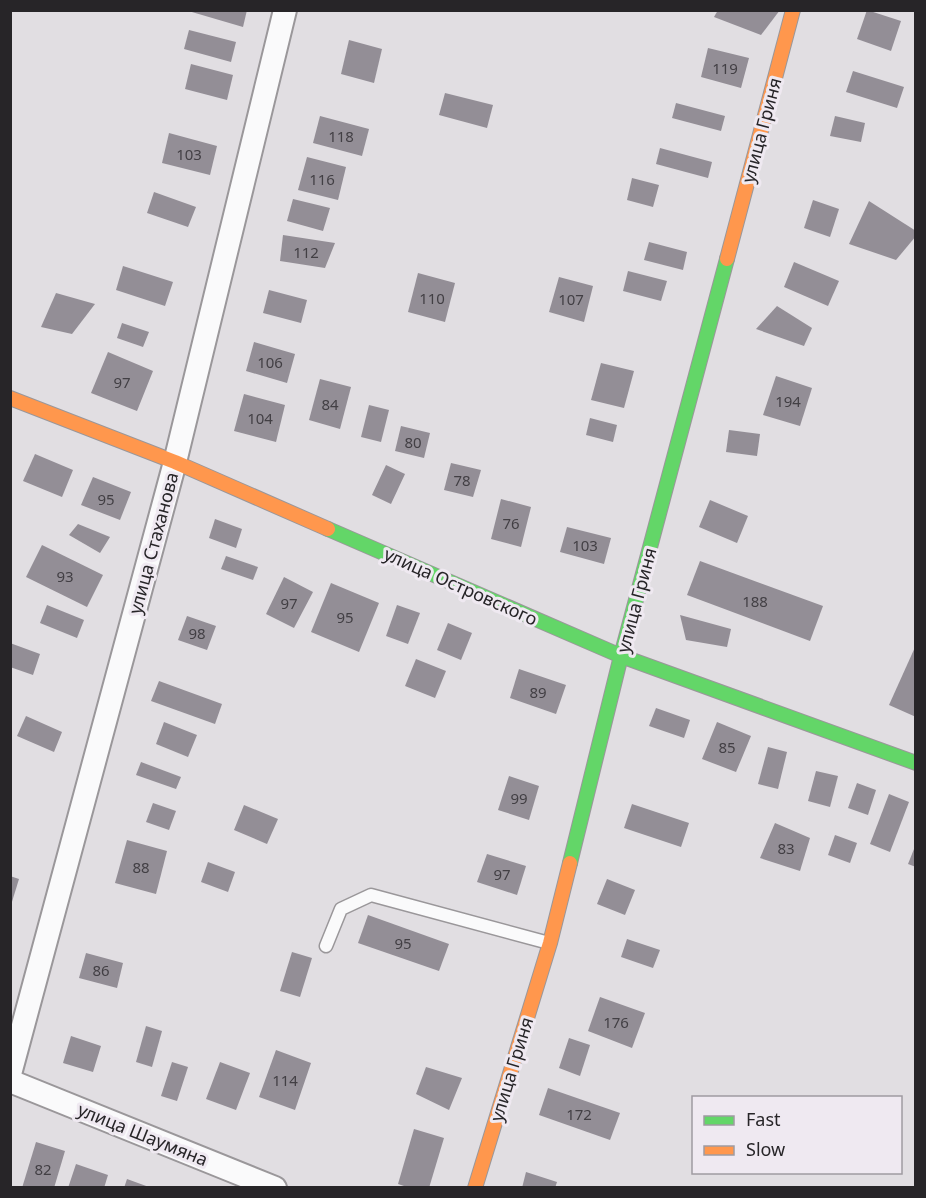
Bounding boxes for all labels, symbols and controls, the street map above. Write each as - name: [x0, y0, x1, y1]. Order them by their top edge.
- house number: 119: [712, 58, 738, 78]
- street label: улица Гриня: [735, 75, 787, 185]
- house number: 118: [328, 126, 354, 146]
- house number: 103: [176, 144, 202, 164]
- house number: 116: [309, 169, 335, 189]
- house number: 112: [293, 242, 319, 262]
- house number: 110: [419, 288, 445, 308]
- house number: 107: [558, 289, 584, 309]
- house number: 106: [257, 352, 283, 372]
- house number: 97: [113, 372, 131, 392]
- house number: 194: [775, 391, 801, 411]
- house number: 84: [321, 394, 339, 414]
- house number: 104: [247, 408, 273, 428]
- house number: 80: [404, 432, 422, 452]
- street label: улица Стаханова: [123, 469, 183, 617]
- house number: 78: [453, 470, 471, 490]
- house number: 95: [97, 489, 115, 509]
- house number: 76: [502, 513, 520, 533]
- house number: 103: [572, 535, 598, 555]
- street label: улица Островского: [380, 541, 542, 631]
- street label: улица Гриня: [610, 545, 662, 655]
- house number: 93: [56, 566, 74, 586]
- house number: 188: [742, 591, 768, 611]
- house number: 97: [280, 593, 298, 613]
- house number: 95: [336, 607, 354, 627]
- house number: 98: [188, 623, 206, 643]
- house number: 89: [529, 682, 547, 702]
- house number: 85: [718, 737, 736, 757]
- house number: 99: [510, 788, 528, 808]
- house number: 83: [777, 838, 795, 858]
- house number: 88: [132, 857, 150, 877]
- house number: 97: [493, 864, 511, 884]
- house number: 95: [394, 933, 412, 953]
- house number: 86: [92, 960, 110, 980]
- house number: 176: [603, 1012, 629, 1032]
- street label: улица Гриня: [484, 1014, 538, 1124]
- house number: 114: [272, 1070, 298, 1090]
- legend: [692, 1096, 902, 1174]
- street label: улица Шаумяна: [74, 1097, 212, 1171]
- house number: 172: [566, 1104, 592, 1124]
- text: Fast: [746, 1107, 781, 1131]
- text: Slow: [746, 1137, 785, 1161]
- house number: 82: [34, 1159, 52, 1179]

